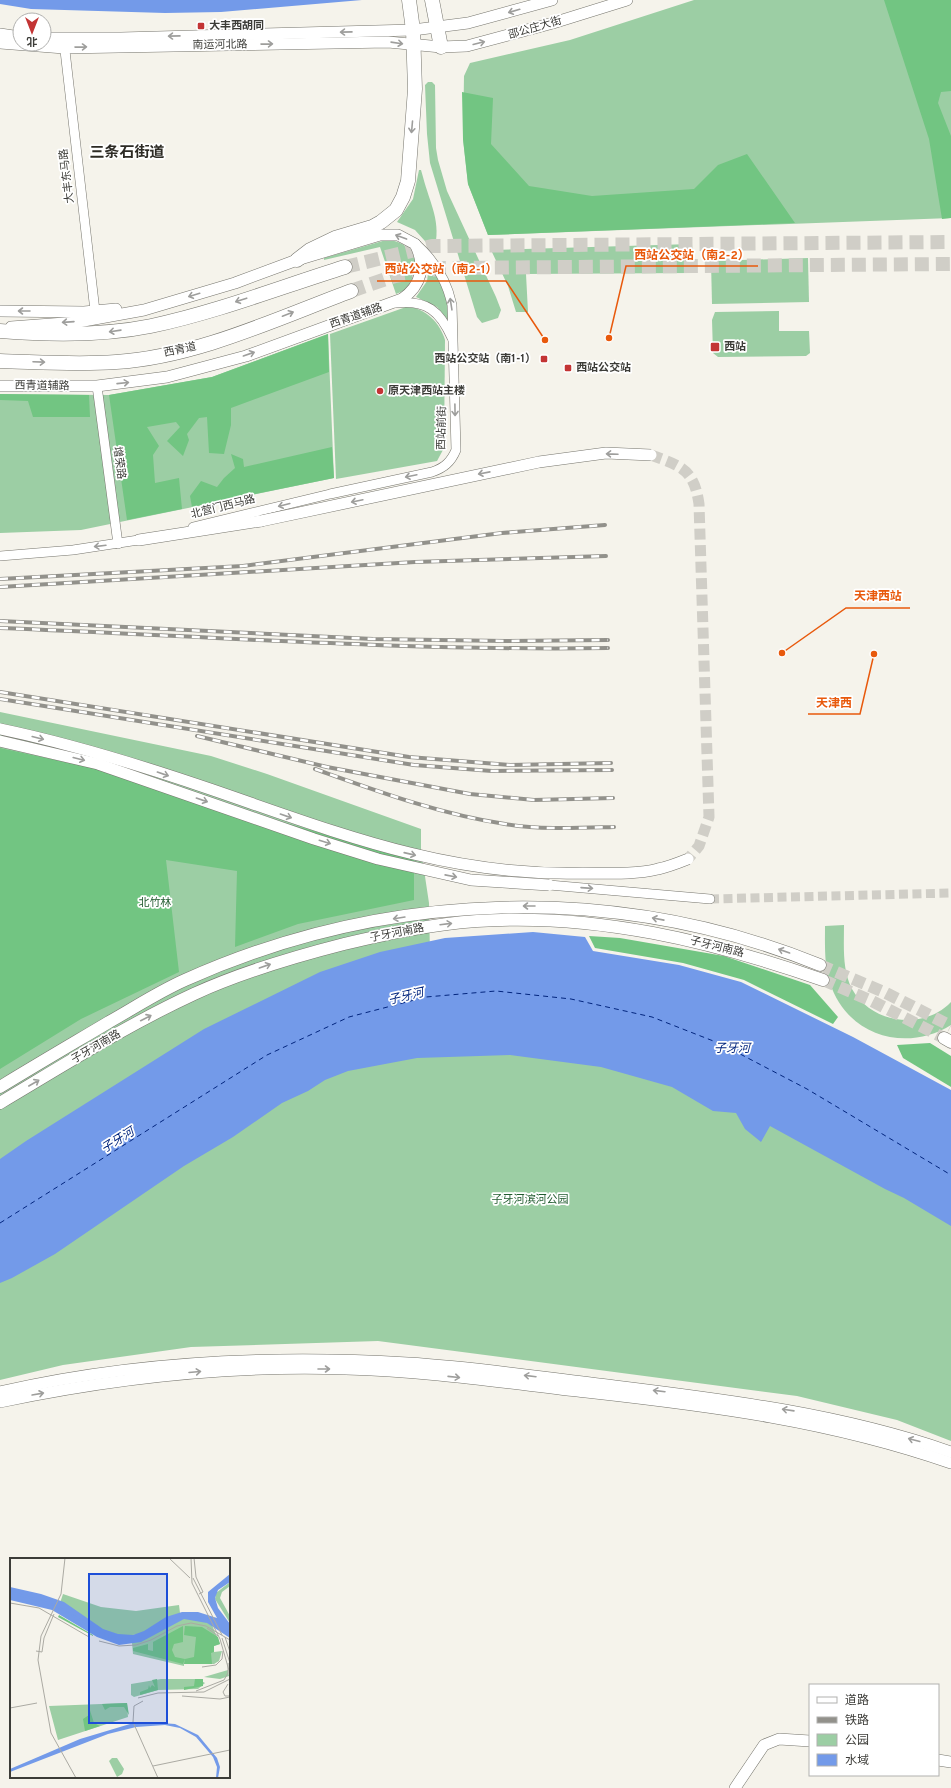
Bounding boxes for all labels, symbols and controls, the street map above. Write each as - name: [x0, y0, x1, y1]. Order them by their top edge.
- one-way arrow: [508, 8, 521, 15]
- north arrow: [12, 12, 52, 52]
- street label: 邵公庄大街: [507, 14, 563, 42]
- place label: 大丰西胡同: [209, 19, 264, 33]
- marker: 大丰西胡同: [196, 21, 206, 31]
- one-way arrow: [340, 28, 353, 36]
- one-way arrow: [168, 33, 181, 40]
- text: 北: [27, 34, 38, 48]
- street label: 南运河北路: [192, 38, 248, 52]
- one-way arrow: [473, 38, 486, 46]
- one-way arrow: [390, 39, 403, 47]
- one-way arrow: [260, 40, 273, 48]
- one-way arrow: [74, 44, 87, 51]
- one-way arrow: [408, 120, 415, 133]
- district label: 三条石街道: [89, 144, 165, 163]
- street label: 大丰东马路: [57, 148, 77, 204]
- one-way arrow: [396, 232, 408, 240]
- callout: 西站公交站（南2-2）: [626, 242, 758, 266]
- text: 西站公交站（南2-2）: [634, 248, 750, 264]
- callout: 西站公交站（南2-1）: [377, 257, 506, 281]
- text: 西站公交站（南2-1）: [384, 262, 498, 278]
- one-way arrow: [188, 292, 201, 299]
- one-way arrow: [235, 297, 247, 305]
- one-way arrow: [447, 298, 455, 311]
- street label: 西青道辅路: [328, 300, 384, 332]
- one-way arrow: [18, 307, 31, 315]
- one-way arrow: [281, 310, 293, 318]
- one-way arrow: [62, 319, 75, 326]
- one-way arrow: [109, 327, 122, 335]
- street label: 西青道: [162, 340, 198, 360]
- place label: 西站: [724, 340, 746, 354]
- marker: 西站: [709, 341, 721, 353]
- one-way arrow: [243, 350, 255, 358]
- place label: 西站公交站（南1-1）: [434, 352, 536, 366]
- marker: 西站公交站（南1-1）: [539, 354, 549, 364]
- one-way arrow: [32, 359, 45, 366]
- place label: 西站公交站: [576, 361, 631, 375]
- marker: 西站公交站: [563, 363, 573, 373]
- street label: 西青道辅路: [14, 379, 70, 393]
- one-way arrow: [116, 379, 129, 387]
- place label: 原天津西站主楼: [388, 384, 465, 398]
- marker: 原天津西站主楼: [375, 386, 385, 396]
- one-way arrow: [451, 403, 459, 416]
- street label: 西站前街: [435, 406, 449, 450]
- street label: 增荣路: [110, 446, 128, 480]
- one-way arrow: [606, 450, 619, 457]
- one-way arrow: [478, 469, 491, 477]
- one-way arrow: [405, 473, 418, 481]
- street label: 北营门西马路: [189, 492, 257, 522]
- one-way arrow: [351, 497, 364, 505]
- one-way arrow: [278, 501, 291, 509]
- one-way arrow: [94, 542, 107, 550]
- callout: 天津西站: [846, 584, 910, 608]
- text: 天津西站: [854, 589, 902, 605]
- callout: 天津西: [808, 690, 860, 714]
- text: 天津西: [816, 696, 852, 712]
- one-way arrow: [31, 734, 44, 742]
- one-way arrow: [72, 756, 85, 764]
- one-way arrow: [157, 770, 169, 778]
- one-way arrow: [196, 797, 209, 804]
- one-way arrow: [279, 813, 292, 820]
- one-way arrow: [318, 839, 331, 846]
- one-way arrow: [403, 851, 416, 858]
- one-way arrow: [444, 872, 457, 880]
- one-way arrow: [581, 884, 594, 891]
- park label: 北竹林: [139, 896, 172, 910]
- one-way arrow: [523, 902, 536, 910]
- one-way arrow: [393, 914, 406, 922]
- one-way arrow: [652, 914, 665, 922]
- one-way arrow: [439, 920, 452, 928]
- street label: 子牙河南路: [369, 921, 425, 945]
- street label: 子牙河南路: [689, 934, 745, 960]
- one-way arrow: [778, 946, 790, 954]
- one-way arrow: [259, 962, 271, 970]
- water label: 子牙河: [387, 985, 427, 1009]
- one-way arrow: [140, 1014, 152, 1021]
- street label: 子牙河南路: [69, 1027, 123, 1067]
- water label: 子牙河: [714, 1041, 752, 1057]
- one-way arrow: [28, 1078, 40, 1086]
- water label: 子牙河: [98, 1124, 139, 1157]
- park label: 子牙河滨河公园: [492, 1193, 569, 1207]
- one-way arrow: [317, 1365, 330, 1373]
- one-way arrow: [188, 1368, 201, 1376]
- one-way arrow: [524, 1372, 537, 1379]
- one-way arrow: [447, 1373, 460, 1380]
- one-way arrow: [653, 1388, 666, 1395]
- one-way arrow: [31, 1390, 44, 1398]
- one-way arrow: [782, 1406, 795, 1414]
- one-way arrow: [908, 1436, 921, 1443]
- inset map: [10, 1558, 230, 1778]
- legend: [809, 1684, 939, 1776]
- text: 道路: [845, 1693, 869, 1709]
- text: 铁路: [845, 1713, 869, 1729]
- text: 公园: [845, 1733, 869, 1749]
- text: 水域: [845, 1753, 869, 1769]

